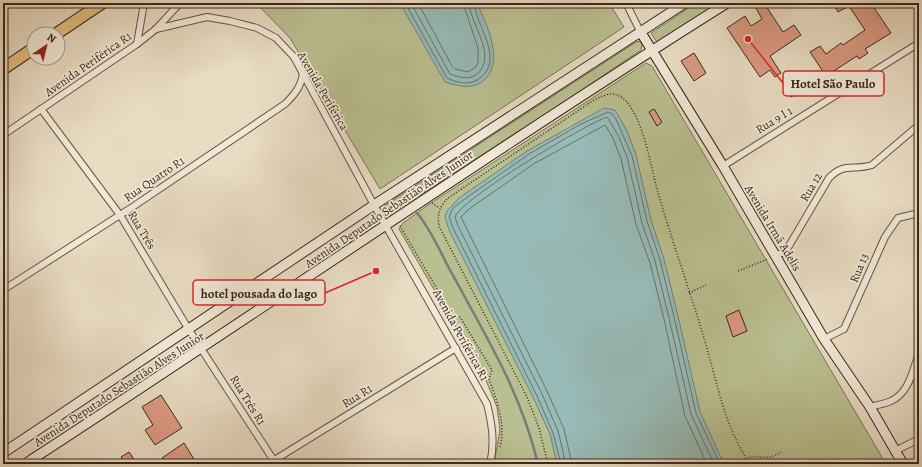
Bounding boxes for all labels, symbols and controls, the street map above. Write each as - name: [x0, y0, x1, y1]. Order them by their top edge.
- north arrow: [26, 26, 66, 66]
- street label: Avenida Periférica R1: [41, 28, 135, 101]
- text: N: [44, 30, 59, 47]
- street label: Avenida Periférica: [293, 48, 352, 134]
- callout: Hotel São Paulo: [783, 71, 884, 96]
- text: Hotel São Paulo: [791, 75, 876, 92]
- street label: Rua 9 I 1: [753, 103, 795, 137]
- street label: Avenida Deputado Sebastião Alves Junior: [301, 146, 477, 272]
- street label: Rua Quatro R1: [120, 153, 188, 205]
- street label: Rua 12: [796, 169, 826, 205]
- street label: Avenida Irmã Adelis: [740, 181, 805, 274]
- street label: Rua Três: [124, 208, 160, 252]
- street label: Rua 13: [846, 251, 872, 285]
- callout: hotel pousada do lago: [193, 280, 325, 305]
- text: hotel pousada do lago: [201, 285, 318, 302]
- street label: Avenida Periférica R1: [429, 285, 493, 384]
- street label: Avenida Deputado Sebastião Alves Junior: [30, 328, 208, 451]
- street label: Rua Três R1: [226, 372, 270, 428]
- street label: Rua R1: [339, 381, 375, 411]

